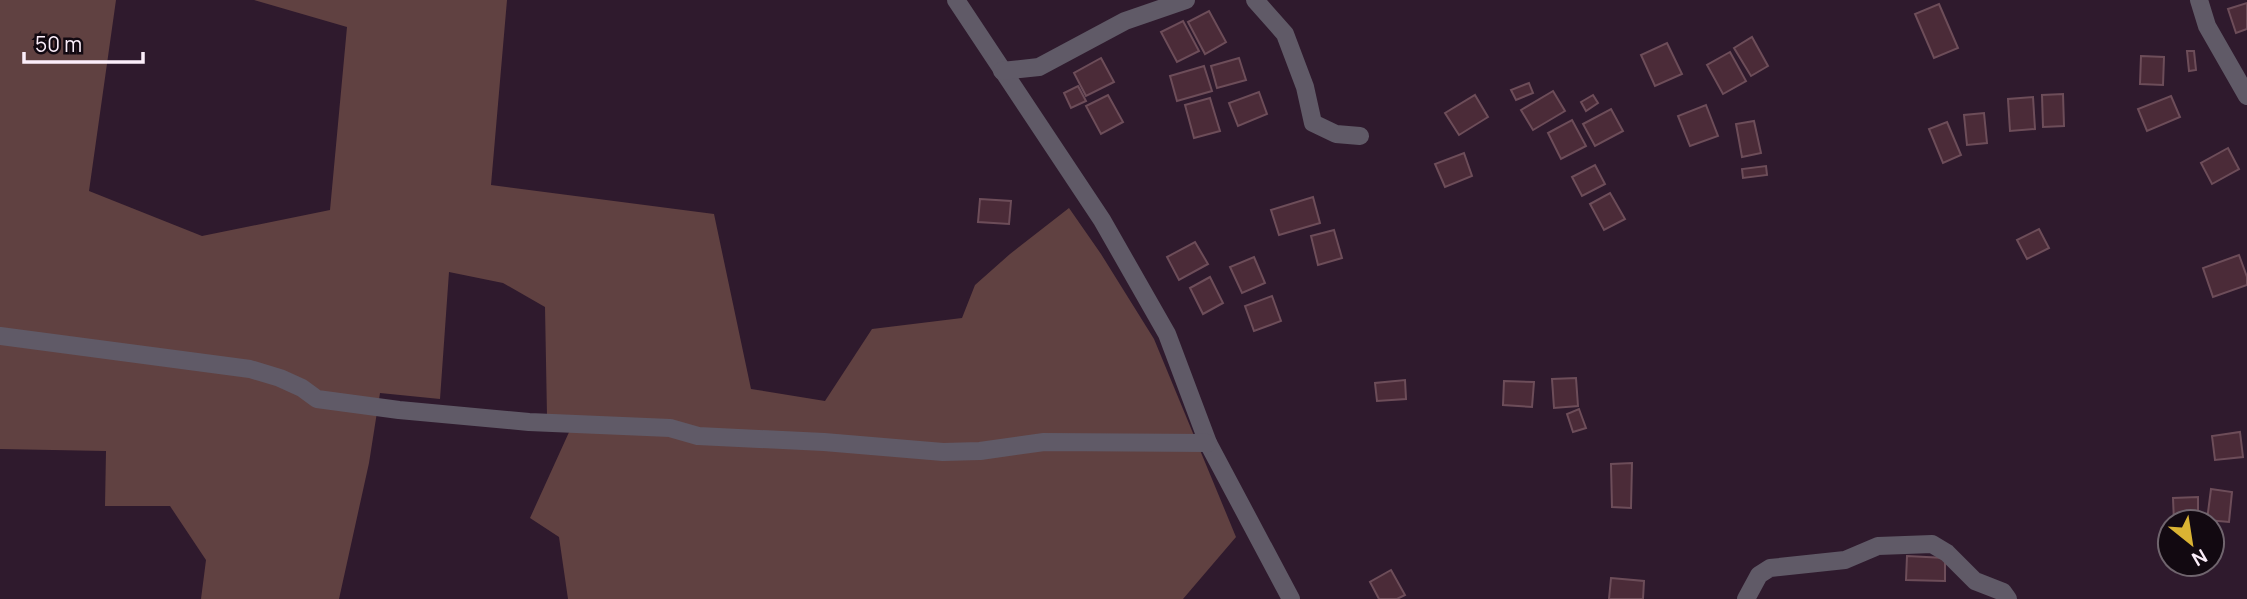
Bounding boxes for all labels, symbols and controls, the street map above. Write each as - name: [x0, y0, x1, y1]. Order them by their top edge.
- scale bar: [24, 21, 144, 65]
- text: 50 m: [35, 30, 82, 58]
- north arrow: [2156, 508, 2226, 578]
- text: N: [2187, 543, 2212, 572]

